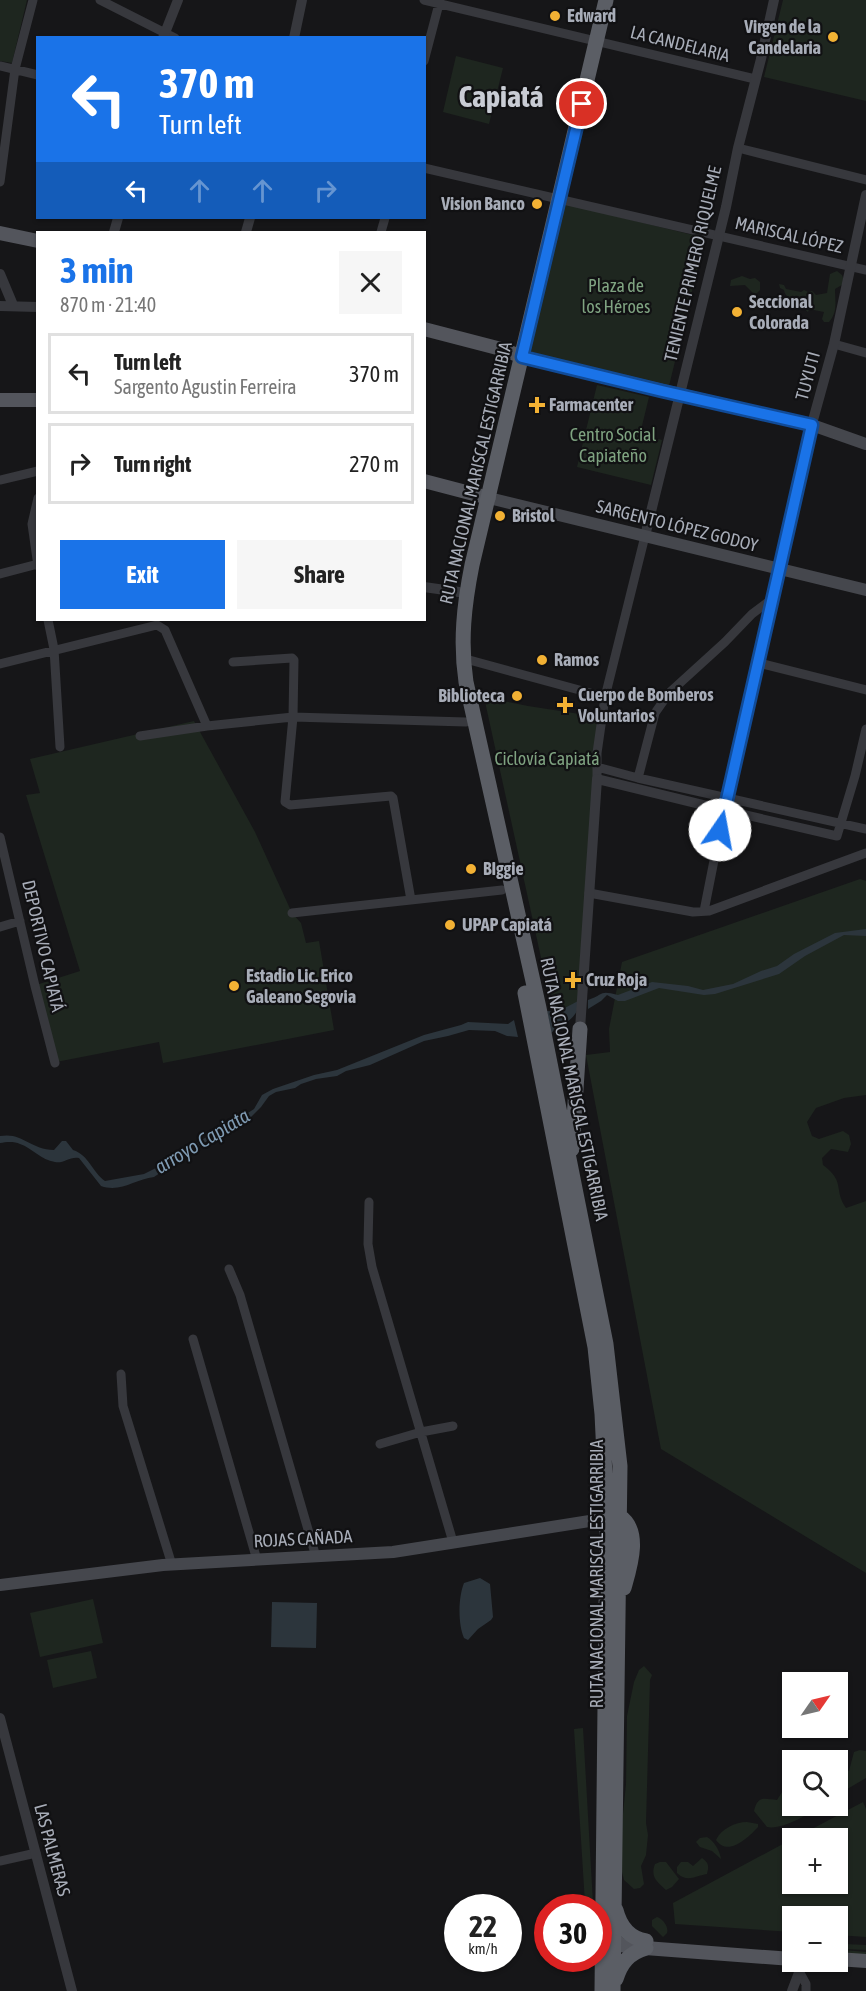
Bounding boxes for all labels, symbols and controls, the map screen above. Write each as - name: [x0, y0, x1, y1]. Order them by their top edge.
- place label: Edward: [567, 5, 616, 26]
- marker: Edward: [548, 9, 562, 23]
- place label: Virgen de la Candelaria: [743, 16, 821, 58]
- street label: LA CANDELARIA: [628, 21, 732, 66]
- marker: Virgen de la Candelaria: [826, 30, 840, 44]
- text: 370 m: [159, 59, 254, 107]
- icon: left: [60, 60, 138, 138]
- pin: [556, 78, 607, 129]
- district label: Capiatá: [458, 79, 544, 113]
- icon: arrive: [565, 87, 598, 120]
- text: Turn left: [159, 109, 242, 140]
- street label: TENIENTE PRIMERO RIQUELME: [660, 164, 725, 364]
- icon: left: [120, 174, 153, 207]
- icon: ahead: [183, 174, 216, 207]
- icon: ahead: [246, 174, 279, 207]
- icon: right: [309, 174, 342, 207]
- place label: Vision Banco: [440, 193, 525, 214]
- marker: Vision Banco: [530, 197, 544, 211]
- street label: MARISCAL LÓPEZ: [733, 212, 845, 257]
- text: 3 min: [60, 249, 134, 291]
- button: close: [339, 251, 402, 314]
- park label: Plaza de los Héroes: [582, 275, 650, 317]
- place label: Seccional Colorada: [749, 291, 813, 333]
- text: 870 m · 21:40: [60, 293, 156, 316]
- marker: Seccional Colorada: [730, 305, 744, 319]
- street label: RUTA NACIONAL MARISCAL ESTIGARRIBIA: [435, 340, 516, 606]
- text: Turn left: [114, 349, 181, 375]
- street label: TUYUTI: [791, 349, 824, 403]
- icon: left: [63, 357, 96, 390]
- text: 370 m: [349, 361, 399, 387]
- text: Sargento Agustin Ferreira: [114, 375, 297, 398]
- place label: Farmacenter: [549, 394, 634, 415]
- marker: Farmacenter: [530, 398, 544, 412]
- park label: Centro Social Capiateño: [570, 424, 656, 466]
- icon: right: [63, 447, 96, 480]
- text: Turn right: [114, 451, 191, 477]
- text: 270 m: [349, 451, 399, 477]
- street label: SARGENTO LÓPEZ GODOY: [594, 495, 760, 556]
- place label: Bristol: [512, 505, 555, 526]
- marker: Bristol: [493, 509, 507, 523]
- button: Exit: [60, 540, 225, 609]
- button: Share: [237, 540, 402, 609]
- place label: Ramos: [554, 649, 600, 670]
- marker: Ramos: [535, 653, 549, 667]
- place label: Cuerpo de Bomberos Voluntarios: [577, 684, 714, 726]
- place label: Biblioteca: [438, 685, 505, 706]
- marker: Biblioteca: [510, 689, 524, 703]
- marker: Cuerpo de Bomberos Voluntarios: [556, 696, 574, 714]
- park label: Ciclovía Capiatá: [494, 748, 600, 769]
- position arrow: [688, 798, 752, 862]
- place label: BIggie: [483, 858, 524, 879]
- marker: BIggie: [464, 862, 478, 876]
- street label: DEPORTIVO CAPIATÁ: [18, 878, 69, 1014]
- place label: UPAP Capiatá: [462, 914, 552, 935]
- marker: UPAP Capiatá: [443, 918, 457, 932]
- street label: RUTA NACIONAL MARISCAL ESTIGARRIBIA: [536, 955, 613, 1223]
- place label: Estadio Lic. Erico Galeano Segovia: [246, 965, 356, 1007]
- place label: Cruz Roja: [586, 969, 647, 990]
- marker: Cruz Roja: [564, 971, 582, 989]
- marker: Estadio Lic. Erico Galeano Segovia: [227, 979, 241, 993]
- water label: arroyo Capiata: [150, 1103, 253, 1178]
- street label: RUTA NACIONAL MARISCAL ESTIGARRIBIA: [586, 1440, 607, 1708]
- street label: ROJAS CAÑADA: [253, 1525, 353, 1552]
- north arrow: [782, 1672, 848, 1738]
- map controls: [782, 1672, 848, 1972]
- button: search: [782, 1750, 848, 1816]
- street label: LAS PALMERAS: [30, 1801, 75, 1899]
- button: +: [782, 1828, 848, 1894]
- speed limit sign: 30: [534, 1894, 612, 1972]
- button: −: [782, 1906, 848, 1972]
- text: 22: [469, 1909, 497, 1943]
- text: km/h: [468, 1940, 498, 1957]

